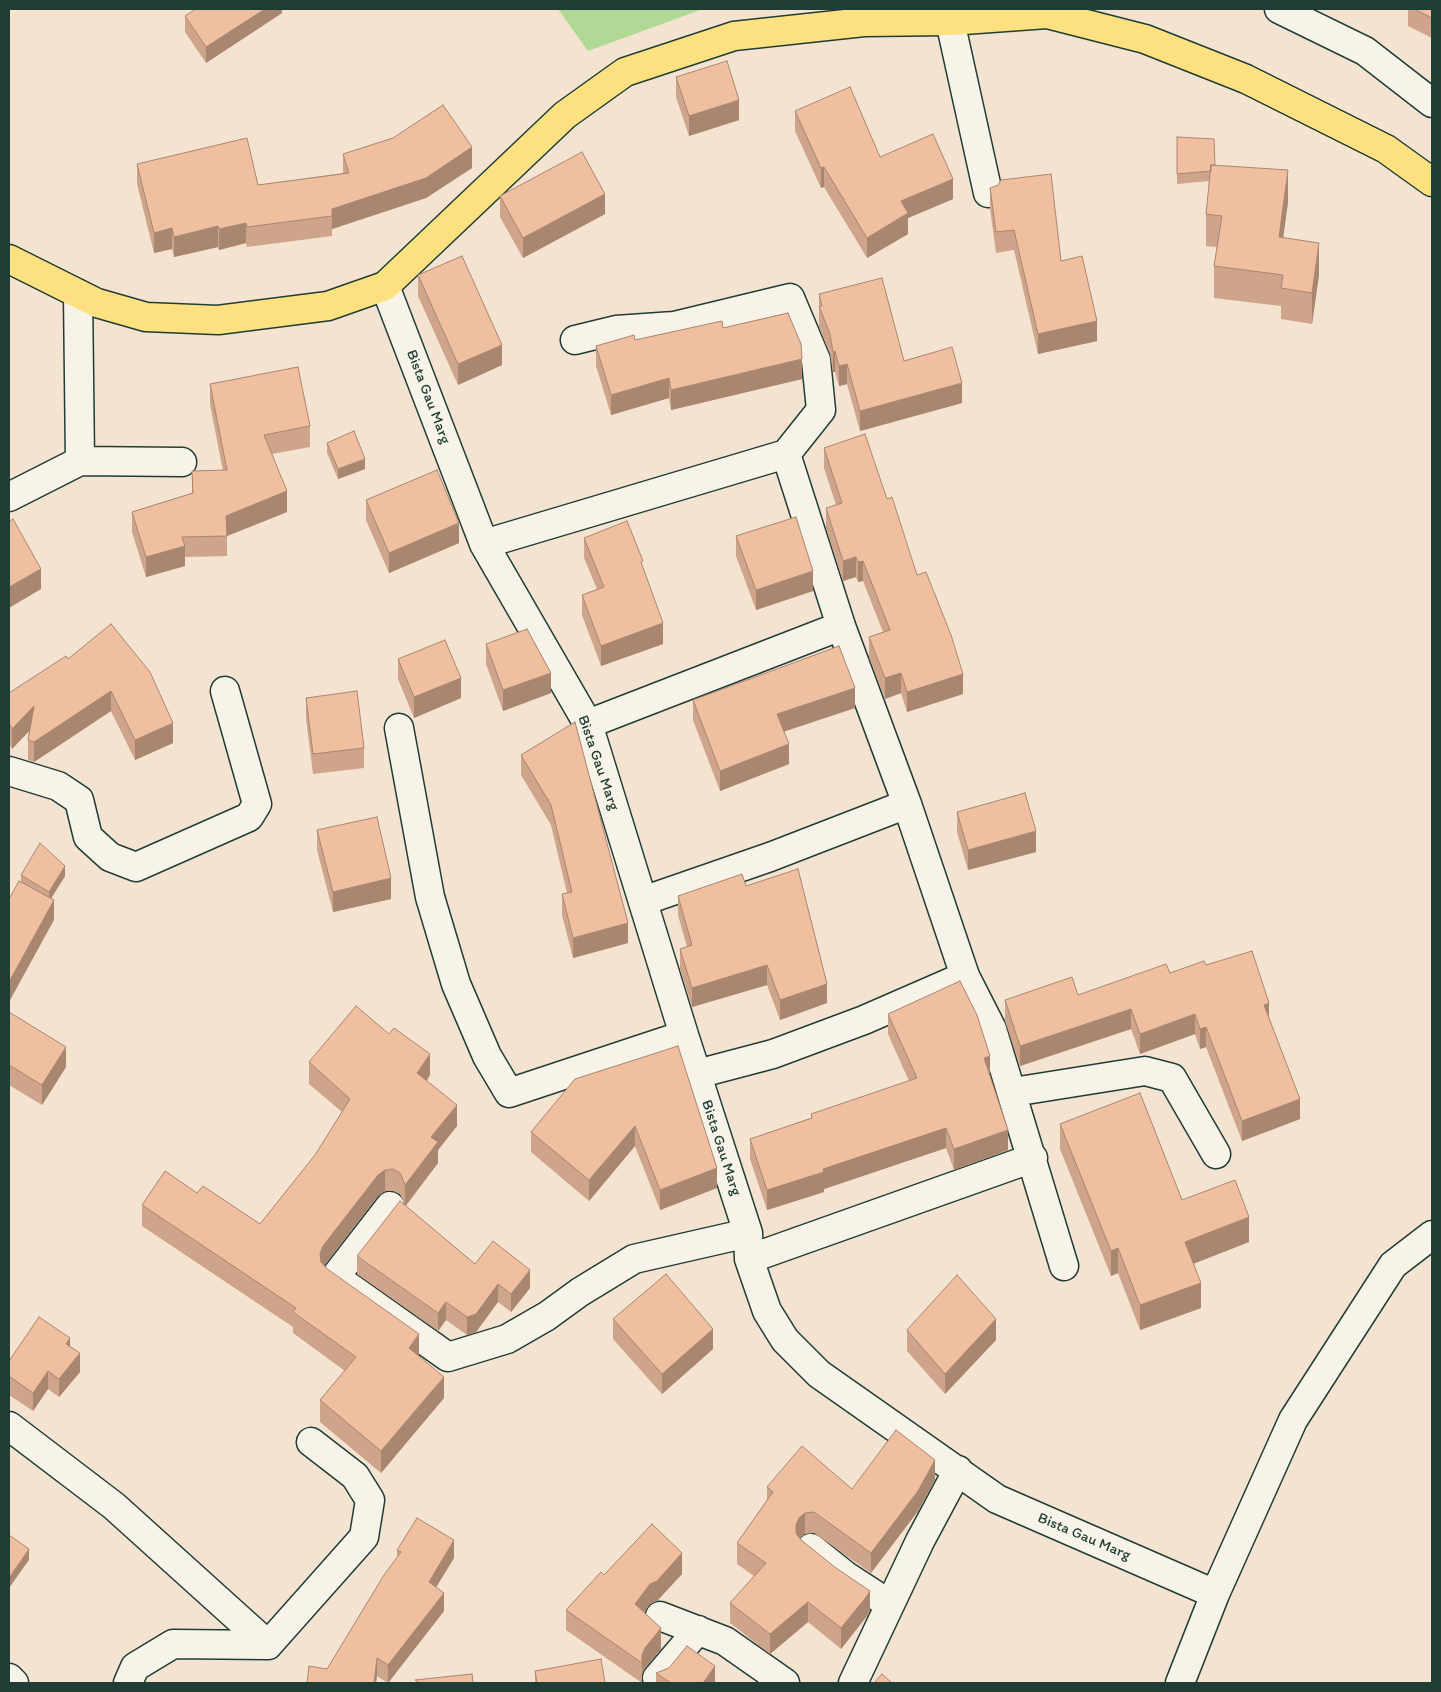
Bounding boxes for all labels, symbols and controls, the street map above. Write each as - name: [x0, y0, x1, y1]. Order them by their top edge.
- street label: Bista Gau Marg: [402, 347, 454, 447]
- street label: Bista Gau Marg: [573, 713, 623, 813]
- street label: Bista Gau Marg: [697, 1098, 745, 1198]
- street label: Bista Gau Marg: [1035, 1509, 1133, 1565]

